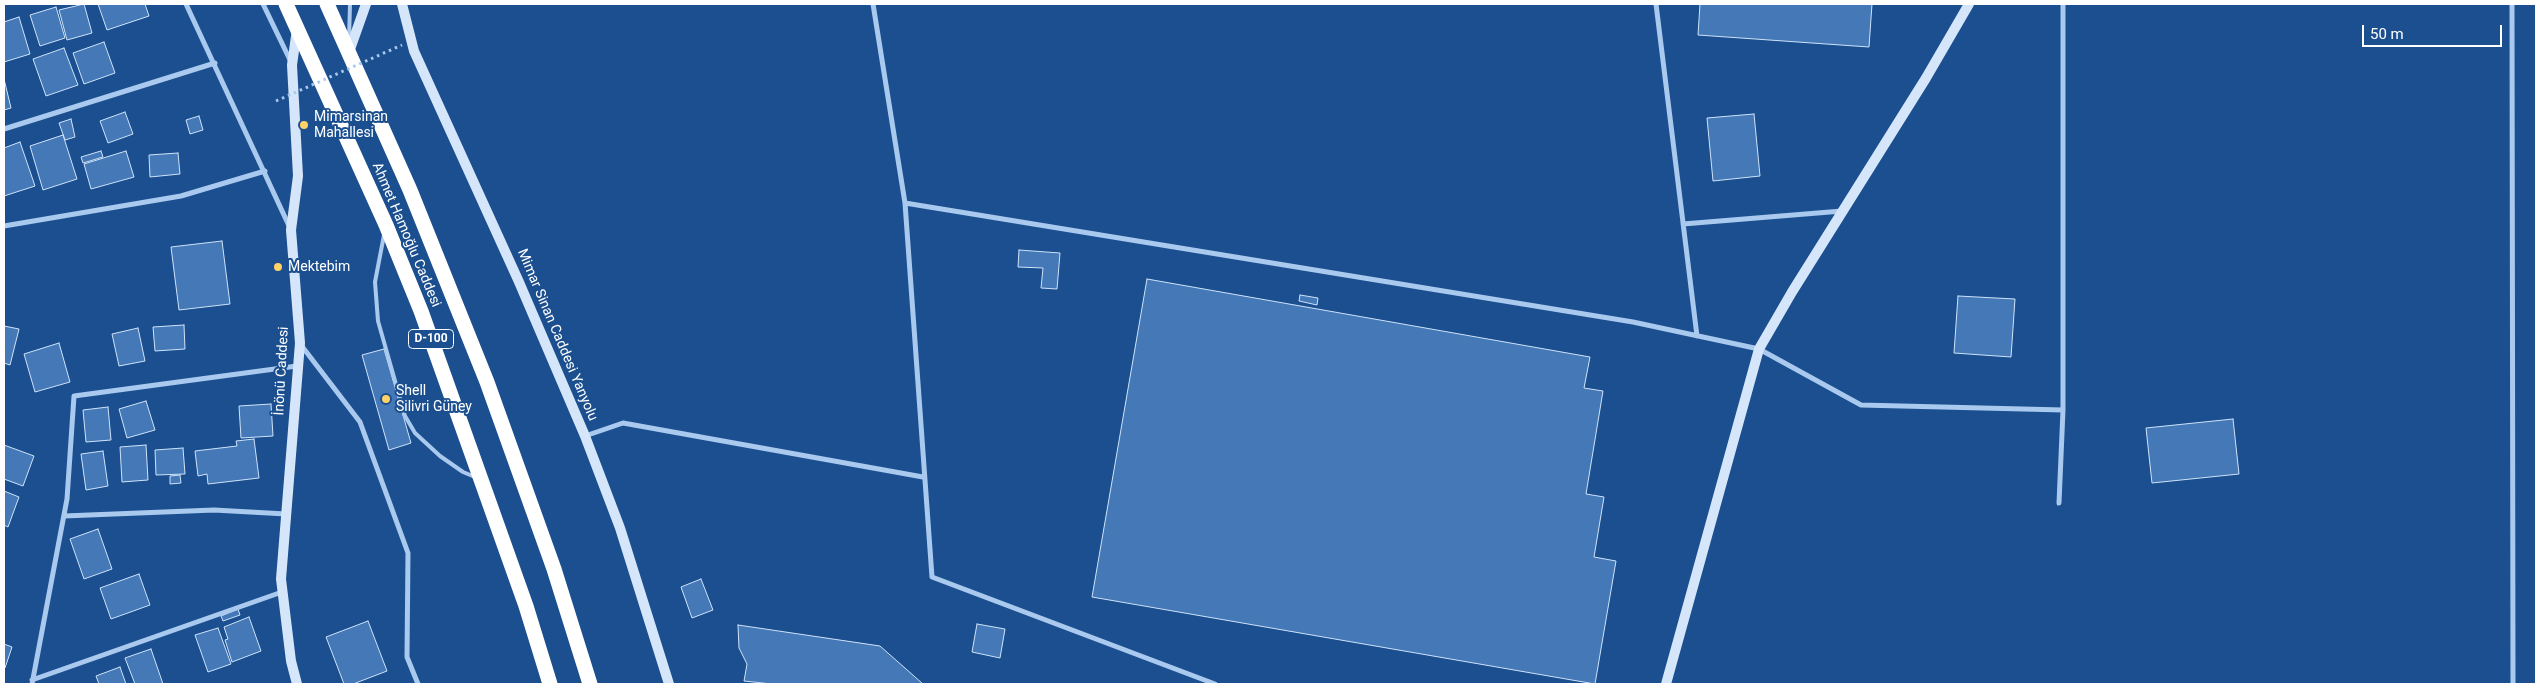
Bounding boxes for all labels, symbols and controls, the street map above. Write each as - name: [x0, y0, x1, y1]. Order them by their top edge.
- scale bar: [2365, 15, 2505, 47]
- text: 50 m: [2370, 25, 2404, 43]
- place label: Mimarsinan Mahallesi: [314, 109, 388, 142]
- marker: Mimarsinan Mahallesi: [298, 119, 310, 131]
- street label: Ahmet Hamoğlu Caddesi: [368, 160, 444, 310]
- street label: Mimar Sinan Caddesi Yanyolu: [513, 247, 601, 423]
- place label: Mektebim: [288, 259, 350, 275]
- marker: Mektebim: [272, 261, 284, 273]
- street label: İnönü Caddesi: [271, 326, 293, 416]
- road number: D-100: [408, 329, 454, 348]
- place label: Shell Silivri Güney: [396, 383, 472, 416]
- marker: Shell Silivri Güney: [380, 393, 392, 405]

